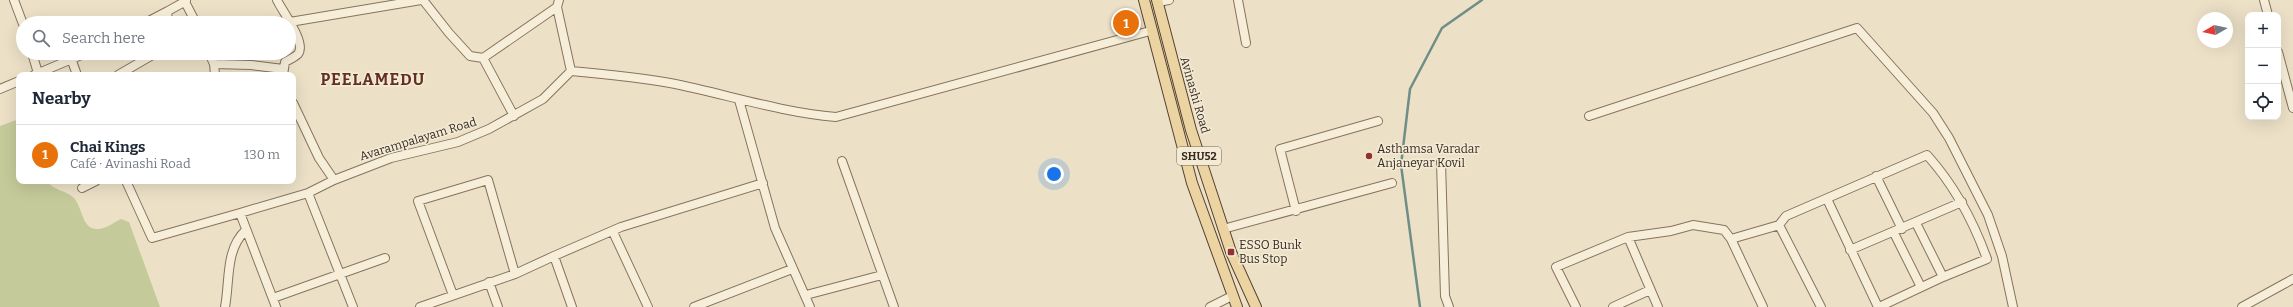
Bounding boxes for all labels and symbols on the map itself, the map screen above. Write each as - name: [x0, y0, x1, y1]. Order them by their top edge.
- pin: 1: [1113, 8, 1139, 38]
- north arrow: [2197, 12, 2233, 48]
- street label: Avinashi Road: [1177, 55, 1213, 135]
- district label: PEELAMEDU: [321, 70, 425, 89]
- street label: Avarampalayam Road: [358, 115, 478, 163]
- place label: Asthamsa Varadar Anjaneyar Kovil: [1377, 142, 1480, 170]
- road number: SHU52: [1177, 147, 1221, 165]
- marker: Asthamsa Varadar Anjaneyar Kovil: [1364, 151, 1374, 161]
- your location: [1044, 164, 1064, 184]
- place label: ESSO Bunk Bus Stop: [1239, 238, 1302, 266]
- marker: ESSO Bunk Bus Stop: [1226, 247, 1236, 257]

